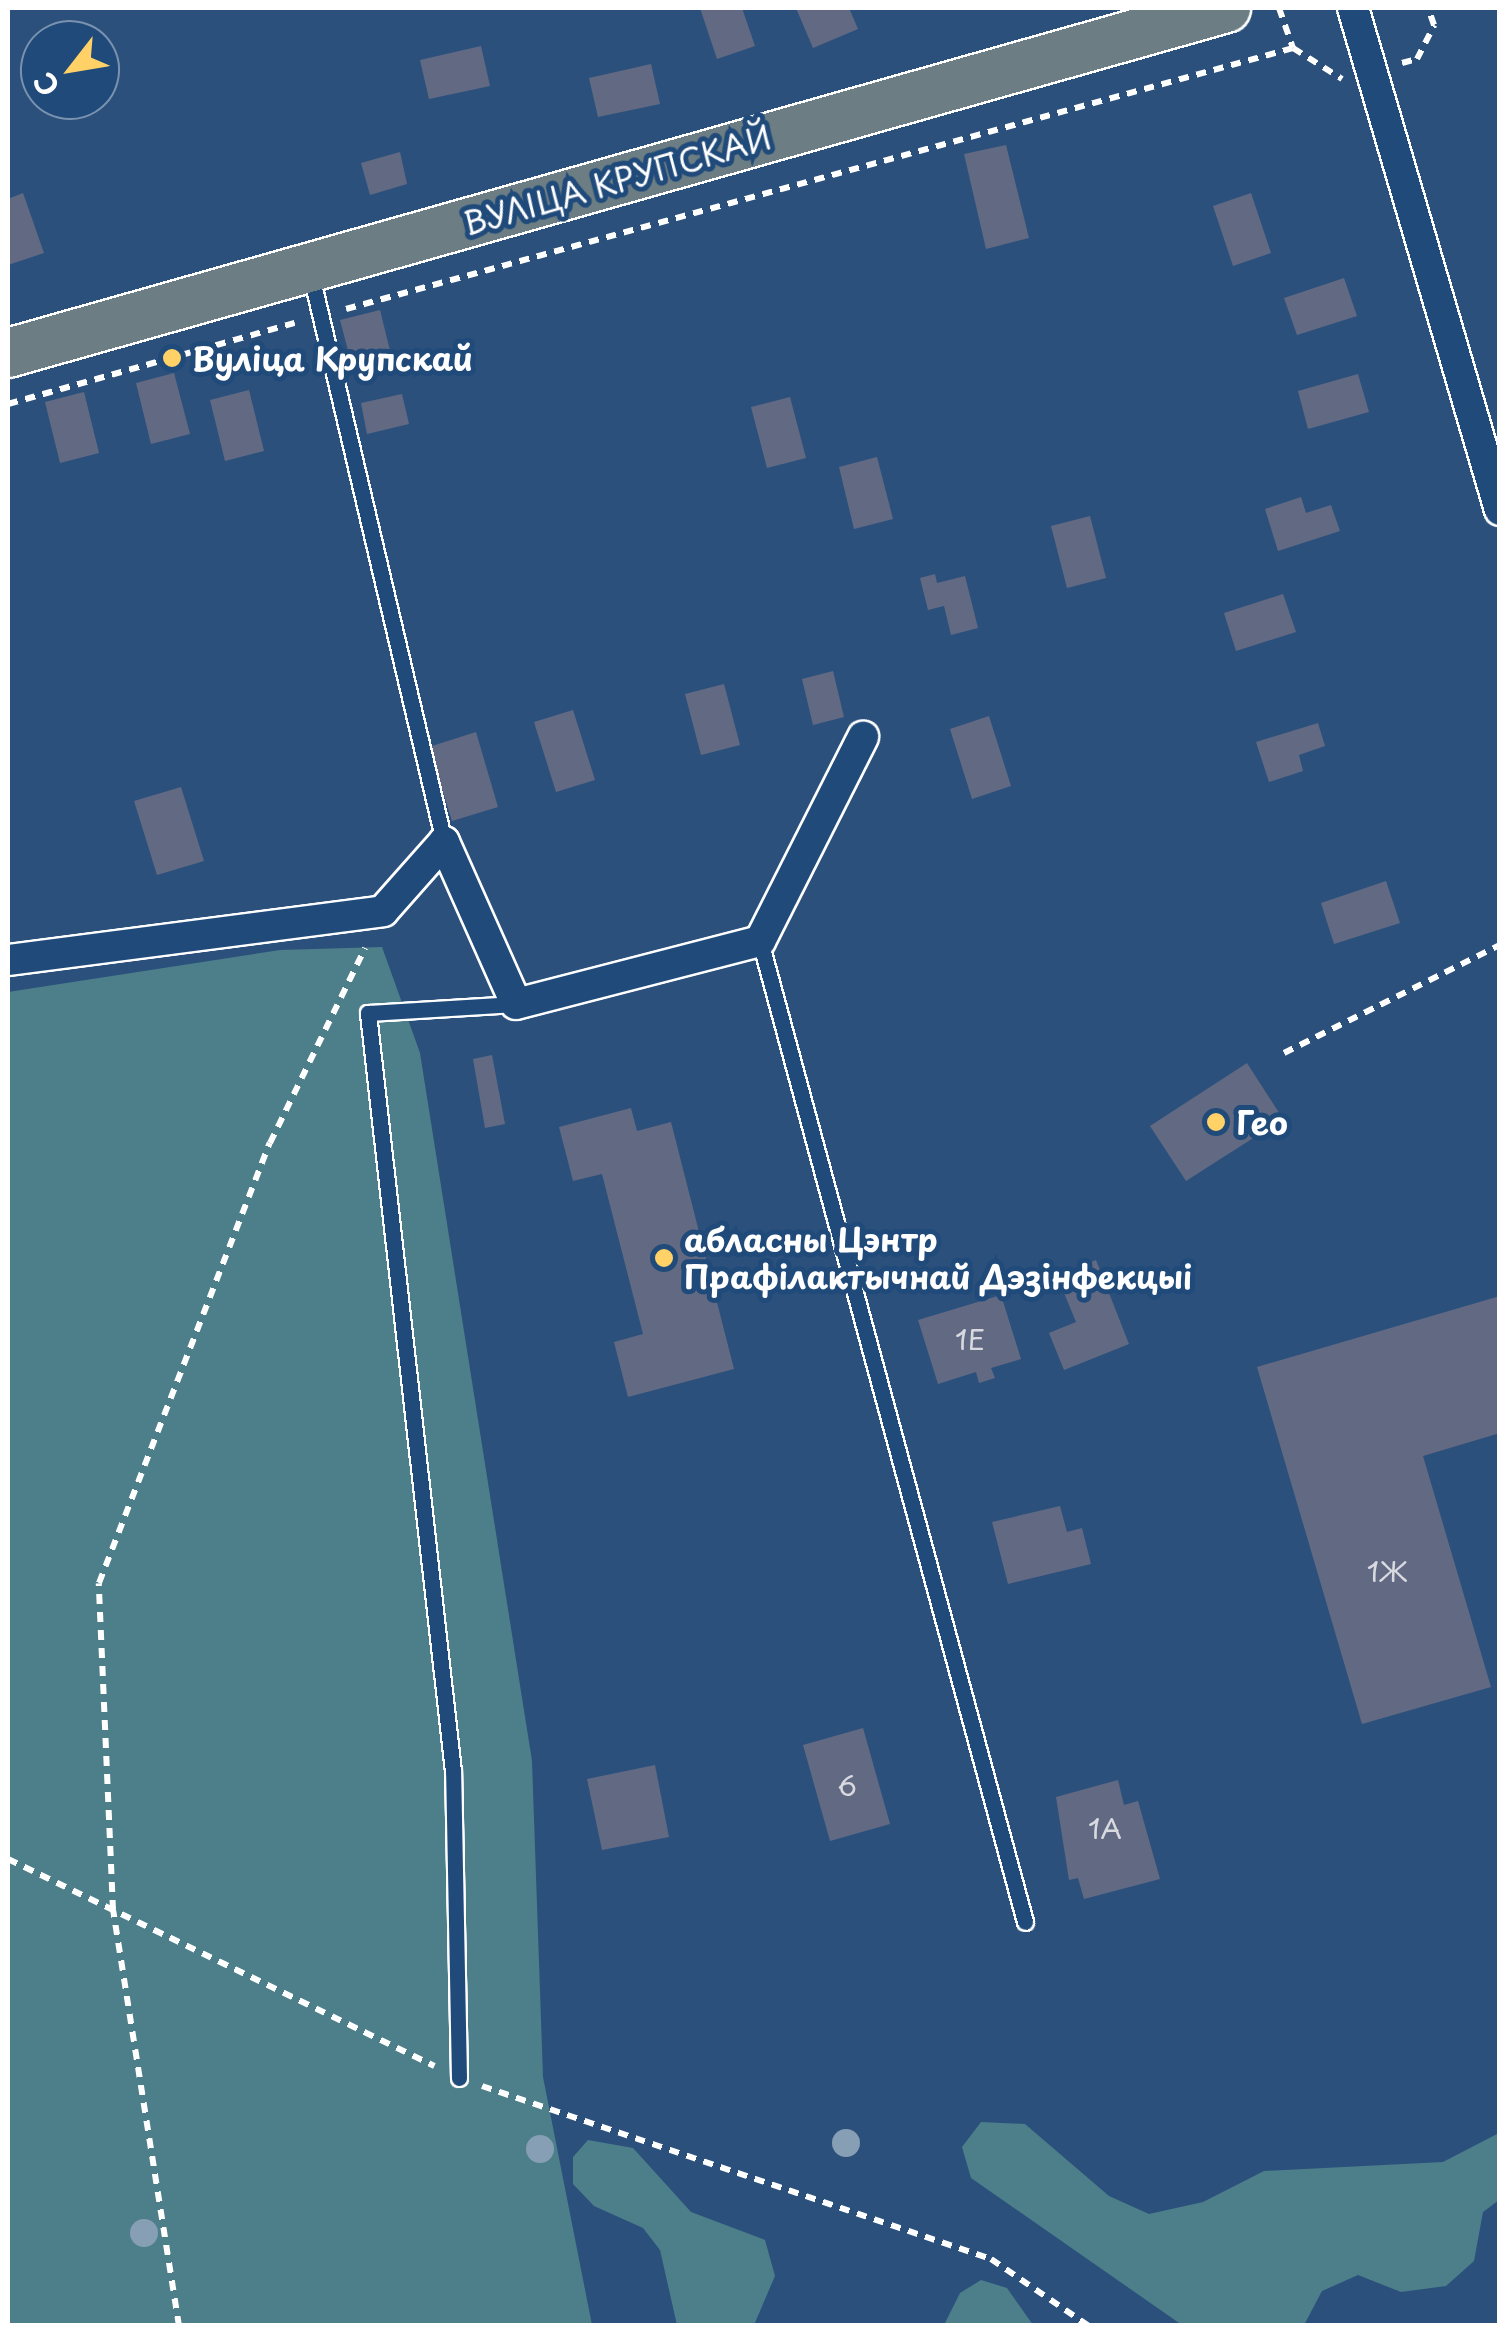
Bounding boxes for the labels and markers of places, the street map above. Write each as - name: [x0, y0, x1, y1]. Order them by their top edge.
- place label: Вуліца Крупскай: [192, 339, 474, 377]
- marker: Вуліца Крупскай: [161, 347, 183, 369]
- place label: Гео: [1236, 1103, 1288, 1141]
- marker: Гео: [1205, 1111, 1227, 1133]
- place label: абласны Цэнтр Прафілактычнай Дэзінфекцыі: [684, 1221, 1191, 1296]
- marker: абласны Цэнтр Прафілактычнай Дэзінфекцыі: [653, 1247, 675, 1269]

